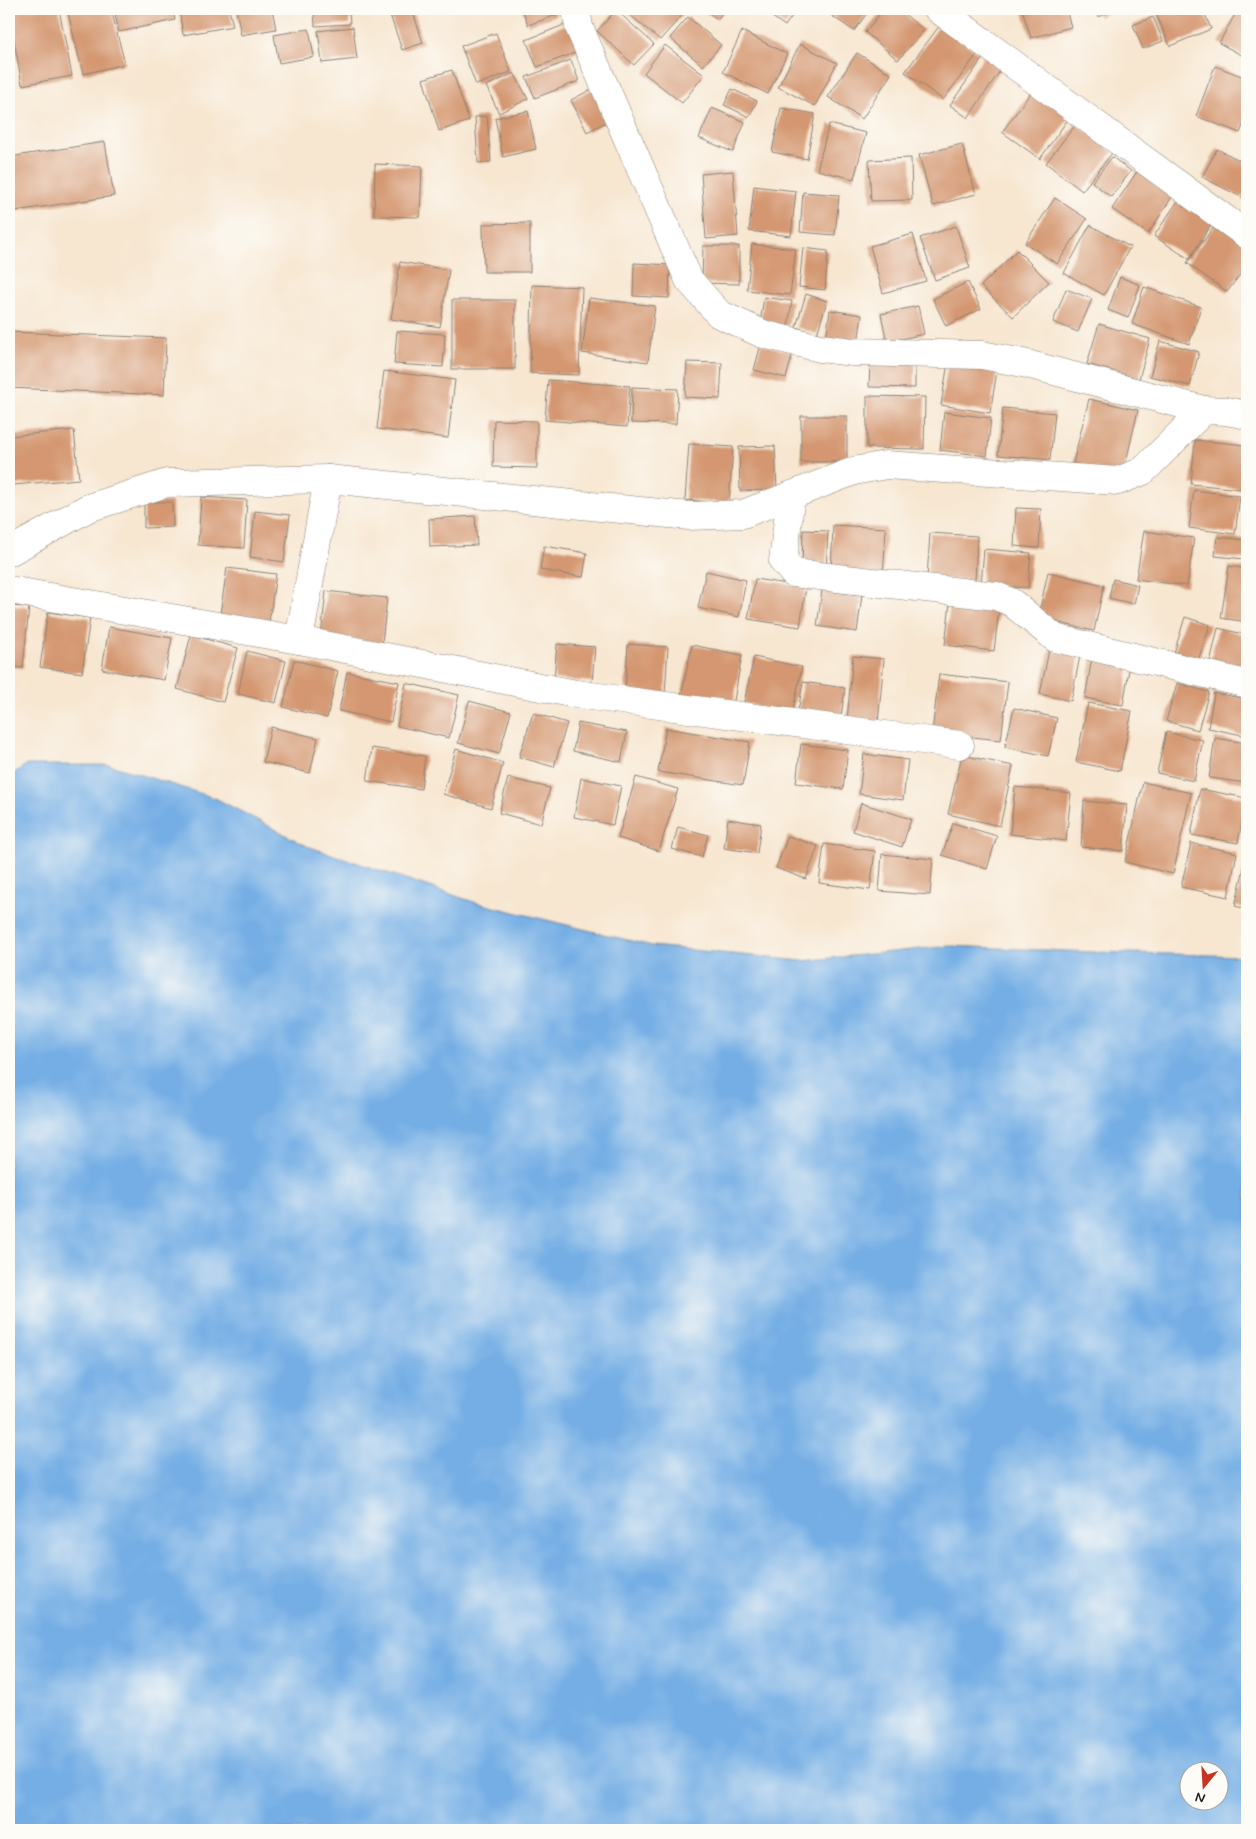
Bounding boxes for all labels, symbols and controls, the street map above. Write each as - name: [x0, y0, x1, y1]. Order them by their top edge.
- north arrow: [1178, 1762, 1228, 1812]
- text: N: [1193, 1787, 1208, 1807]

